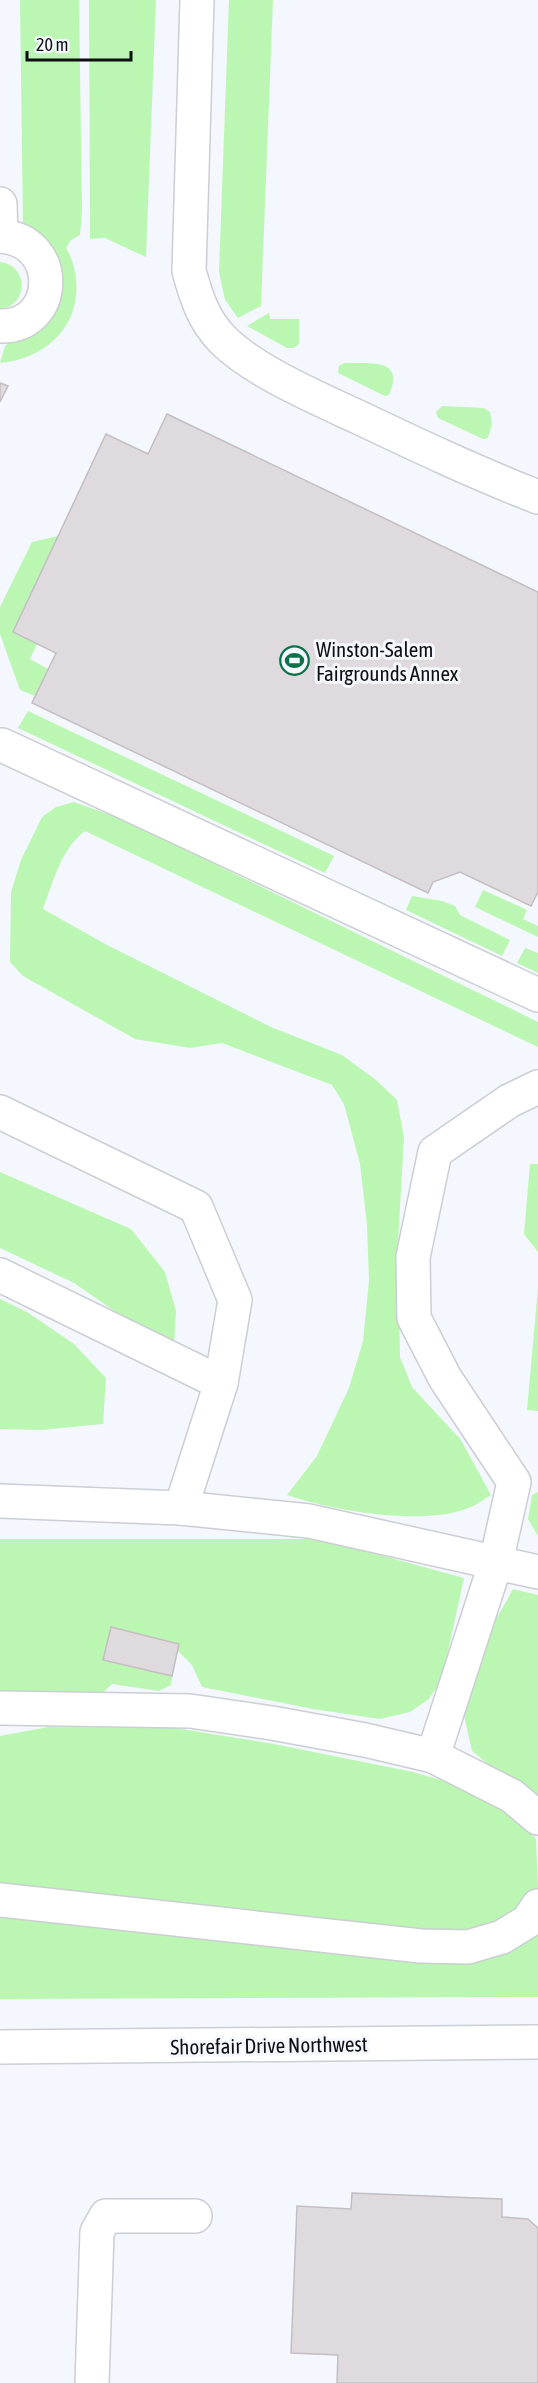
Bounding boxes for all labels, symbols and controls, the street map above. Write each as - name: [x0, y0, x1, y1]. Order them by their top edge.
- scale bar: [27, 24, 130, 62]
- text: 20 m: [36, 34, 68, 55]
- place label: Winston-Salem Fairgrounds Annex: [316, 637, 459, 685]
- sports icon: Winston-Salem Fairgrounds Annex: [279, 645, 311, 677]
- street label: Shorefair Drive Northwest: [170, 2031, 368, 2059]

